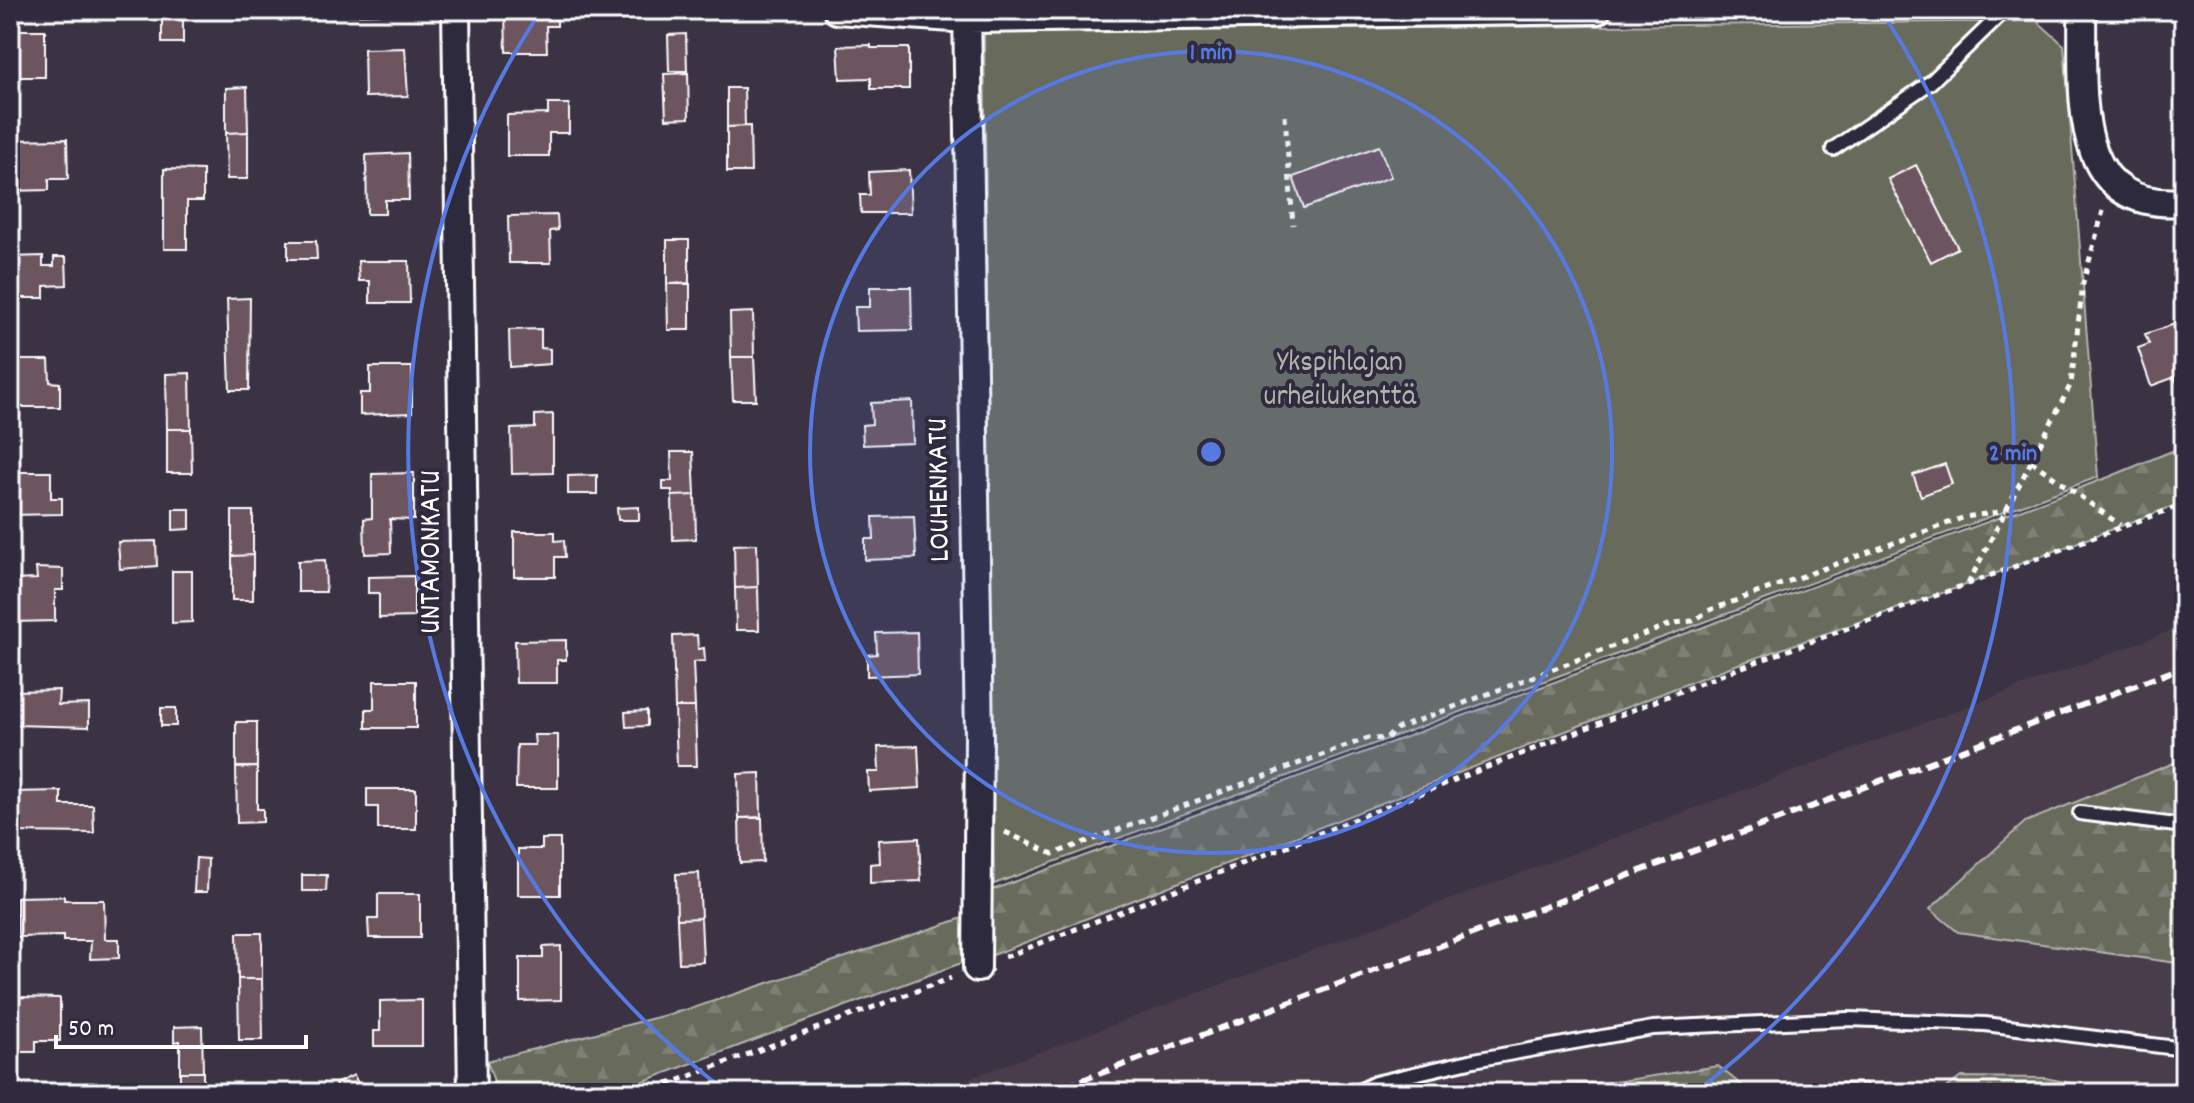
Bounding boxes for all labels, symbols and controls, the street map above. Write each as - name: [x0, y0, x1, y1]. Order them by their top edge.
- text: 1 min: [1190, 37, 1232, 71]
- park label: Ykspihlajan urheilukenttä: [1263, 343, 1417, 420]
- street label: LOUHENKATU: [918, 417, 964, 563]
- centre of rings: [1197, 438, 1225, 466]
- text: 2 min: [1989, 438, 2037, 472]
- street label: UNTAMONKATU: [412, 470, 455, 634]
- scale bar: [56, 999, 306, 1049]
- text: 50 m: [68, 1013, 114, 1047]

